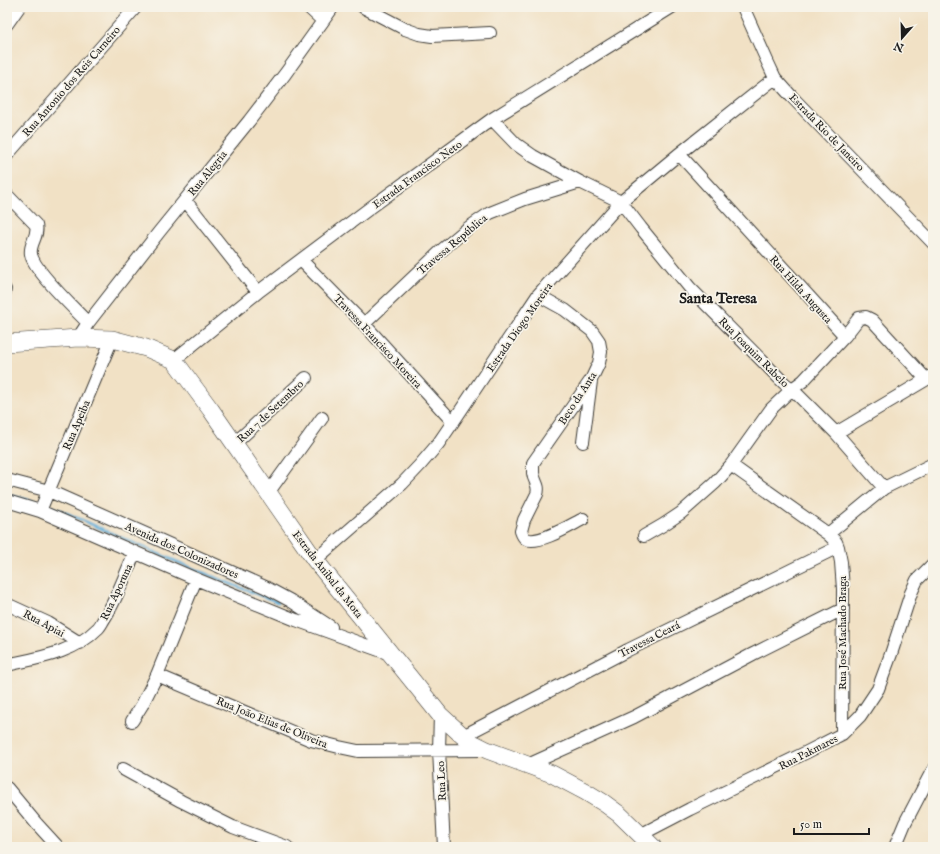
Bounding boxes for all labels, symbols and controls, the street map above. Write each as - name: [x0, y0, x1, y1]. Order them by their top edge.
- north arrow: [882, 18, 922, 58]
- street label: Rua Antonio dos Reis Carneiro: [20, 23, 124, 140]
- text: N: [892, 38, 907, 55]
- street label: Estrada Rio de Janeiro: [786, 91, 867, 175]
- street label: Estrada Francisco Neto: [370, 138, 465, 212]
- street label: Rua Alegria: [185, 148, 230, 199]
- street label: Travessa República: [415, 211, 491, 278]
- street label: Rua Hilda Augusta: [766, 253, 835, 327]
- street label: Estrada Diogo Moreira: [484, 280, 556, 375]
- district label: Santa Teresa: [679, 289, 757, 308]
- street label: Travessa Francisco Moreira: [330, 292, 425, 392]
- street label: Rua Joaquim Rabelo: [715, 315, 791, 391]
- street label: Beco da Anta: [556, 369, 600, 428]
- street label: Rua 7 de Setembro: [235, 377, 307, 446]
- street label: Rua Apeiba: [60, 398, 94, 453]
- street label: Avenida dos Colonizadores: [122, 519, 241, 582]
- street label: Estrada Anibal da Mota: [289, 528, 366, 621]
- street label: Rua Aporuna: [98, 562, 136, 623]
- street label: Rua José Machado Braga: [836, 576, 850, 690]
- street label: Rua Apiai: [20, 607, 67, 641]
- street label: Travessa Ceará: [616, 618, 683, 661]
- street label: Rua Joāo Elias de Oliveira: [214, 694, 330, 752]
- street label: Rua Pakmares: [777, 732, 840, 774]
- street label: Rua Leo: [434, 761, 450, 801]
- scale bar: [794, 810, 869, 836]
- text: 50 m: [800, 817, 822, 832]

